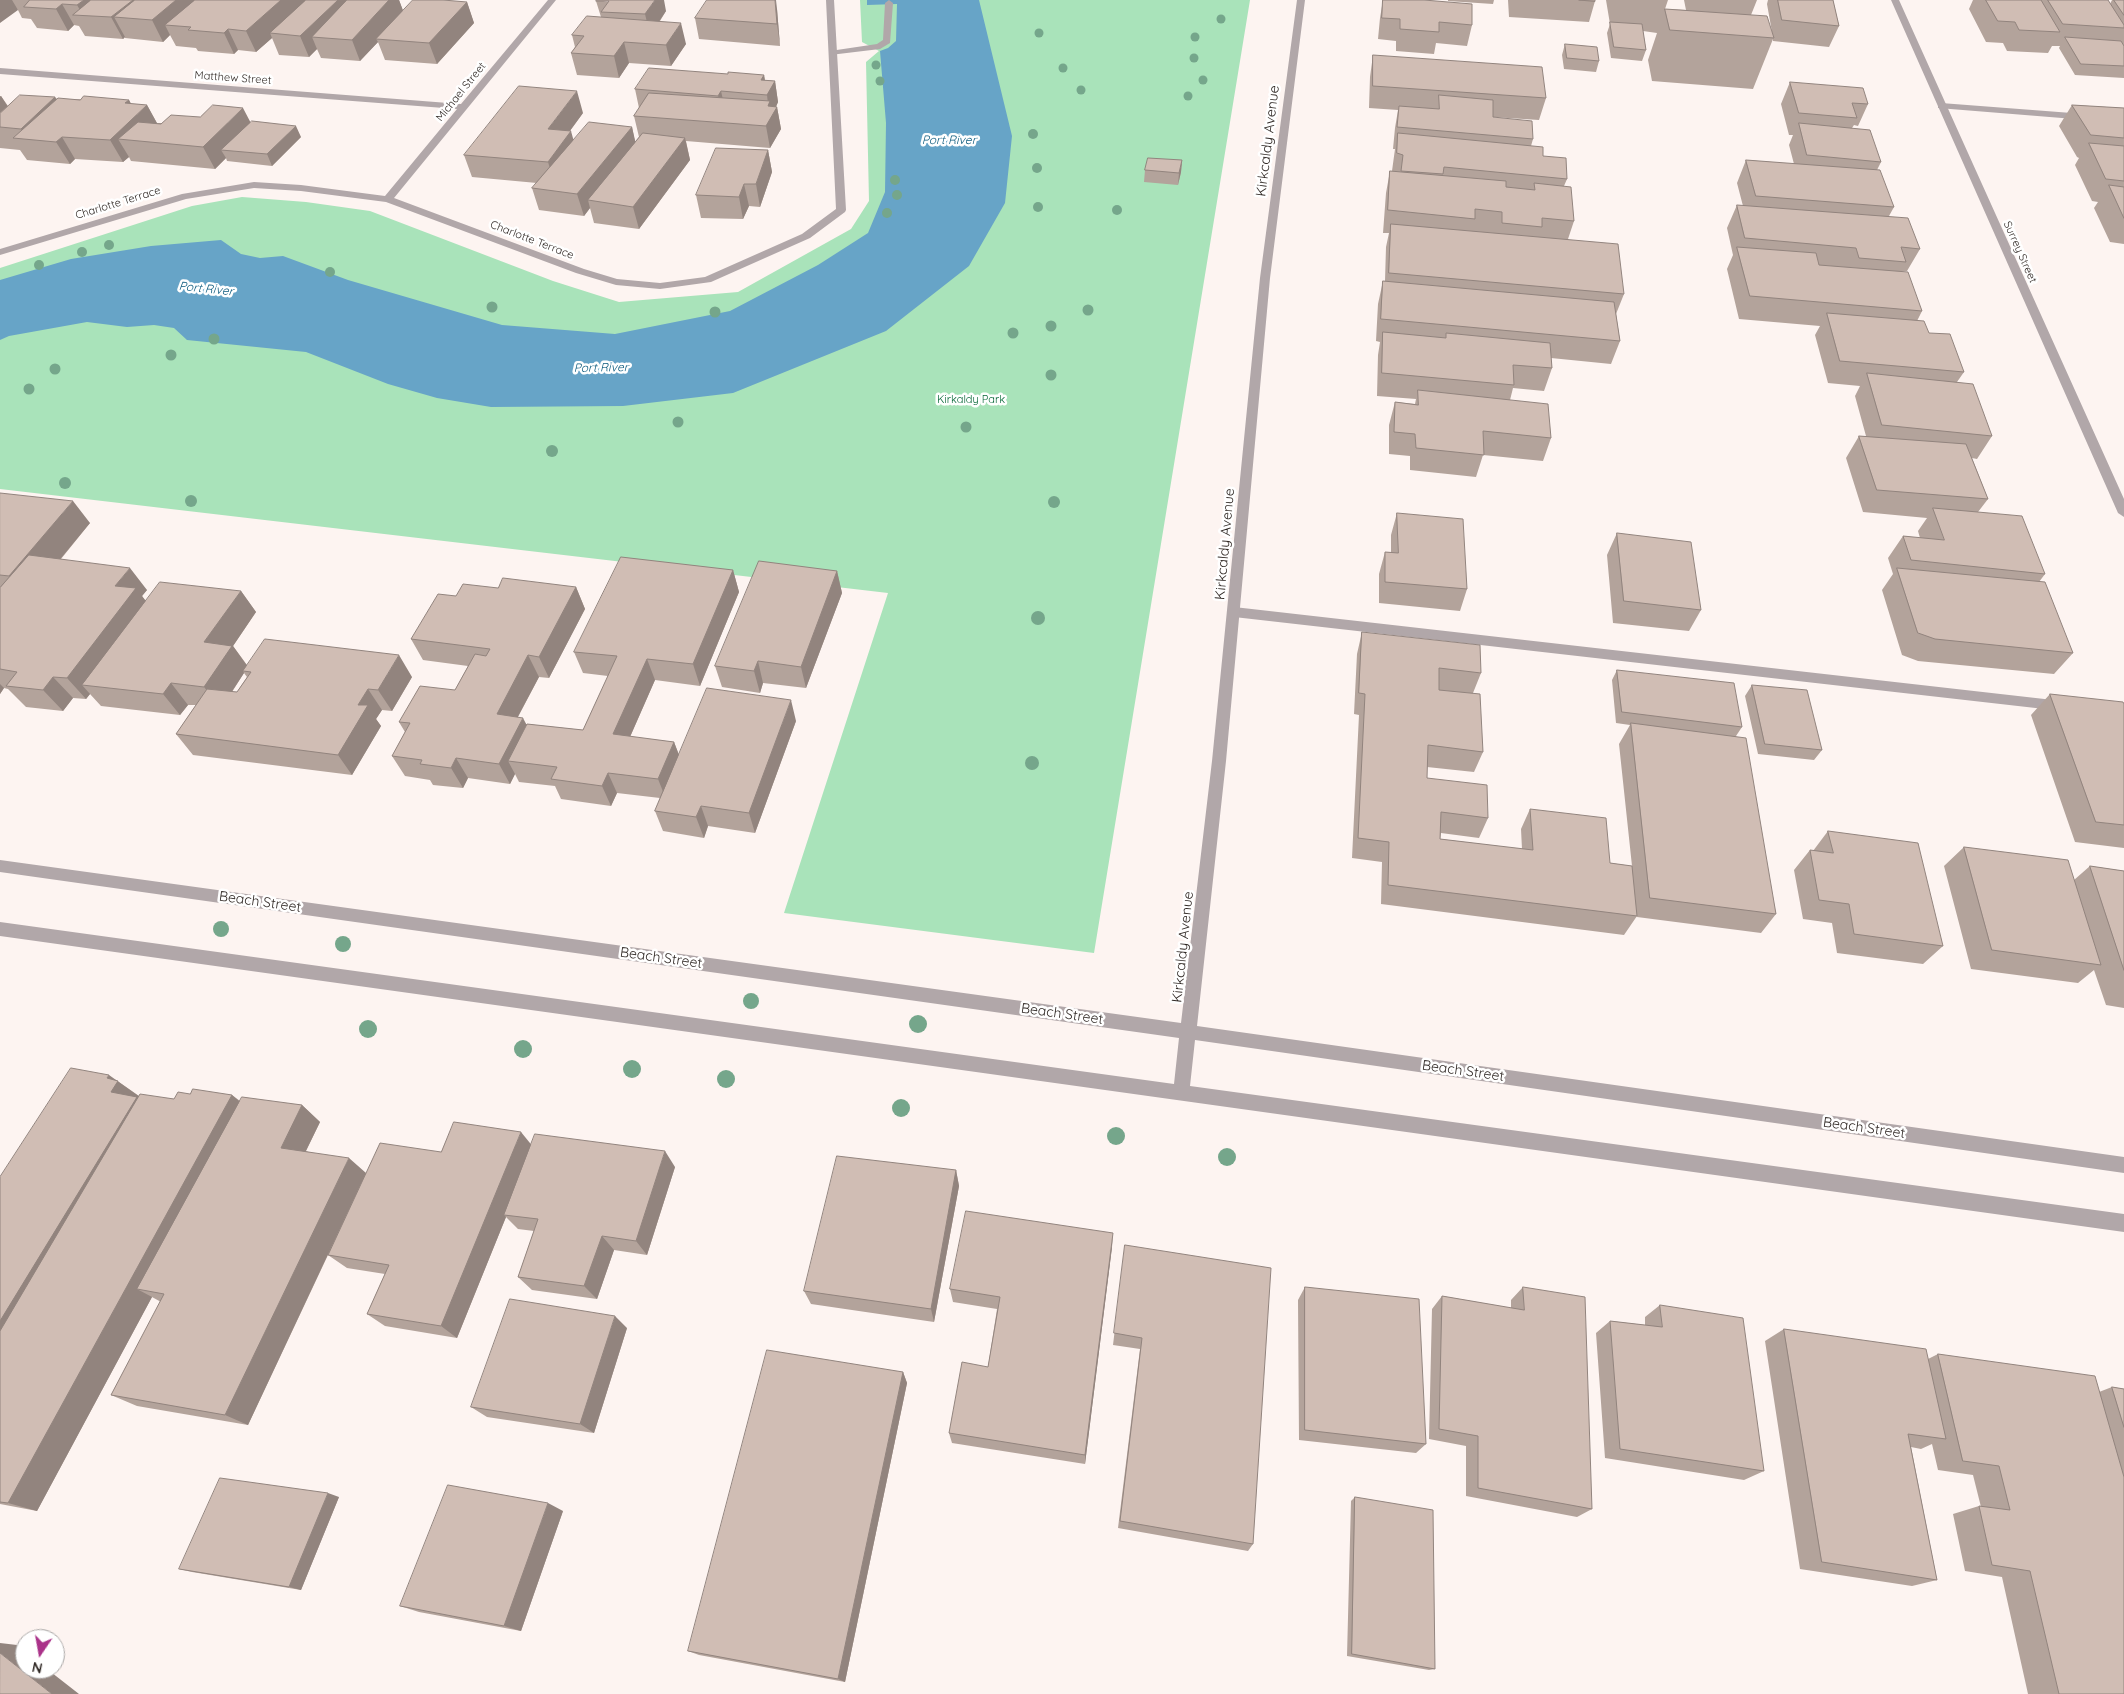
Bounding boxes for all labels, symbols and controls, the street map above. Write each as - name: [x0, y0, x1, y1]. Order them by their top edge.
- street label: Michael Street: [433, 60, 489, 124]
- street label: Matthew Street: [194, 69, 272, 87]
- street label: Kirkcaldy Avenue: [1253, 84, 1283, 198]
- water label: Port River: [922, 133, 976, 147]
- street label: Charlotte Terrace: [74, 184, 162, 222]
- street label: Charlotte Terrace: [488, 218, 576, 262]
- street label: Surrey Street: [2001, 219, 2039, 285]
- water label: Port River: [178, 279, 234, 299]
- water label: Port River: [574, 360, 628, 376]
- park label: Kirkaldy Park: [937, 393, 1005, 407]
- street label: Kirkcaldy Avenue: [1212, 487, 1238, 601]
- street label: Beach Street: [218, 888, 302, 916]
- street label: Kirkcaldy Avenue: [1169, 890, 1197, 1004]
- street label: Beach Street: [619, 944, 703, 972]
- street label: Beach Street: [1020, 1000, 1104, 1028]
- street label: Beach Street: [1421, 1057, 1505, 1085]
- street label: Beach Street: [1822, 1114, 1906, 1142]
- north arrow: [15, 1629, 65, 1679]
- text: N: [30, 1658, 44, 1678]

